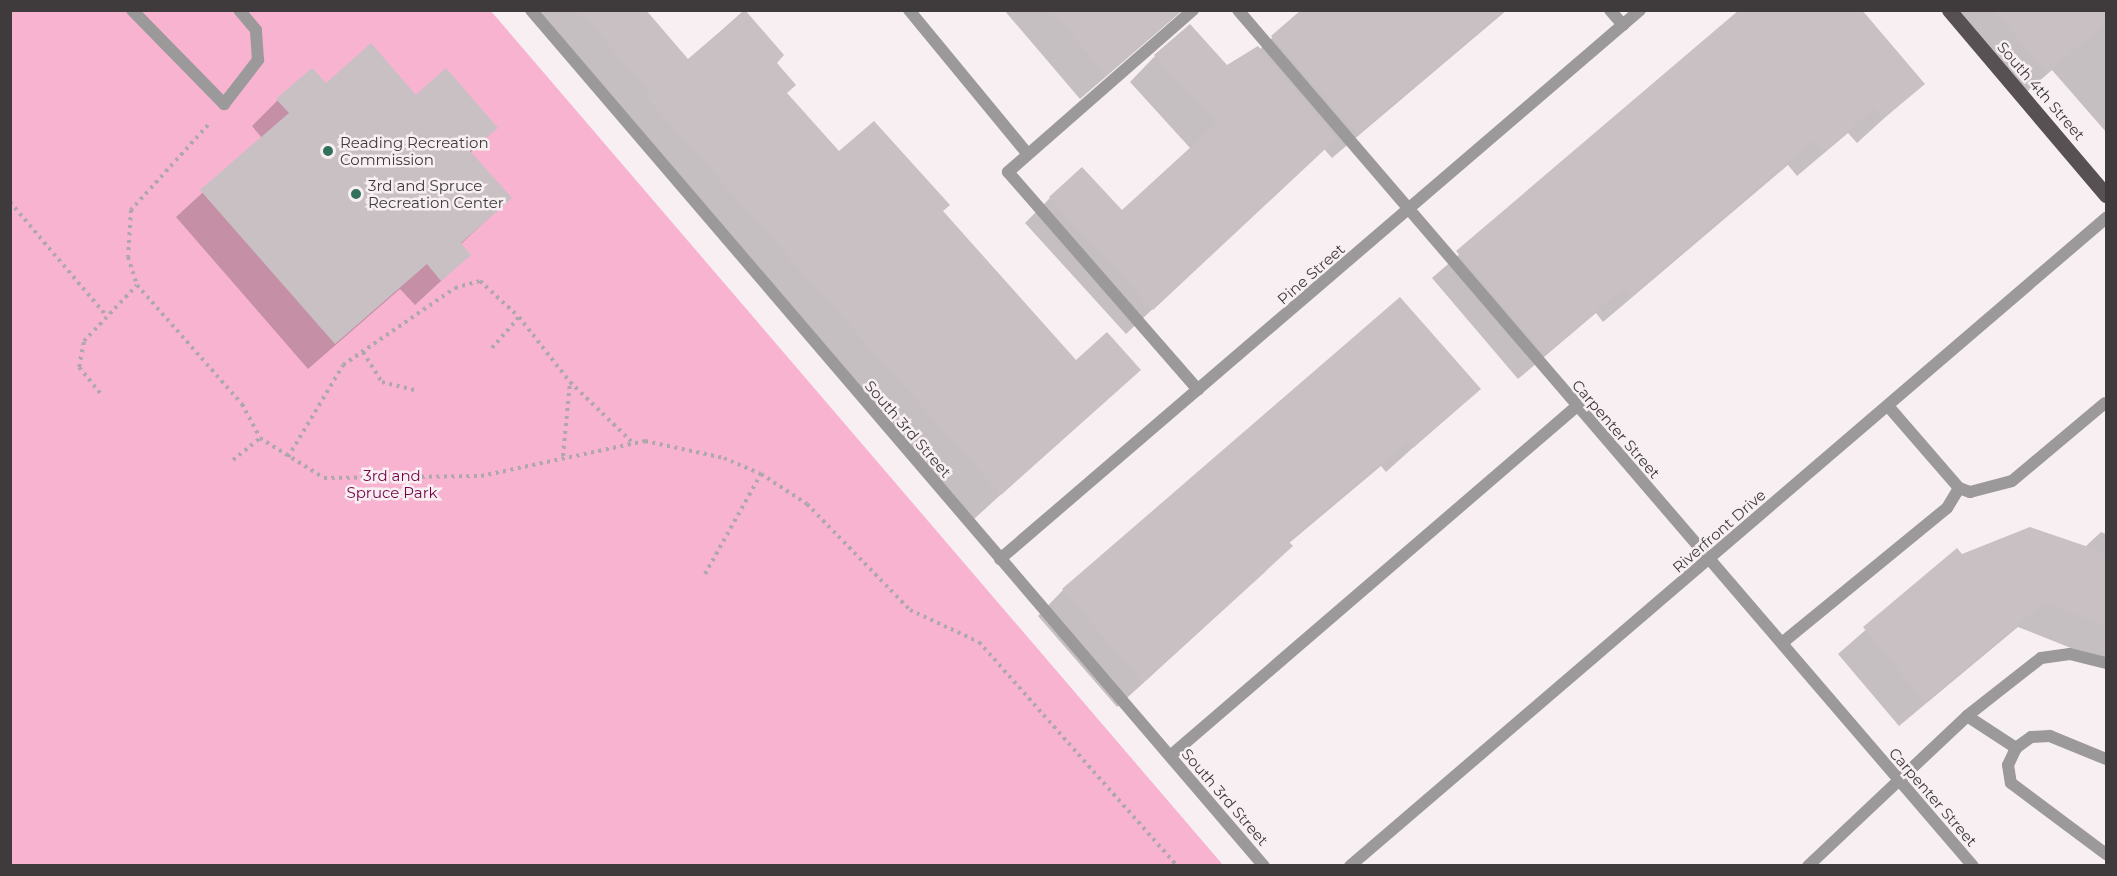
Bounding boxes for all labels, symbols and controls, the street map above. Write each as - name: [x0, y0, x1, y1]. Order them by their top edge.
- street label: South 4th Street: [1993, 38, 2089, 144]
- place label: Reading Recreation Commission: [340, 133, 489, 168]
- marker: Reading Recreation Commission: [321, 144, 335, 158]
- place label: 3rd and Spruce Recreation Center: [368, 176, 504, 211]
- marker: 3rd and Spruce Recreation Center: [349, 187, 363, 201]
- street label: Pine Street: [1274, 240, 1348, 308]
- street label: Carpenter Street: [1568, 376, 1664, 482]
- street label: South 3rd Street: [861, 377, 955, 481]
- park label: 3rd and Spruce Park: [346, 466, 438, 501]
- street label: Riverfront Drive: [1669, 486, 1769, 576]
- street label: Carpenter Street: [1885, 744, 1981, 850]
- street label: South 3rd Street: [1178, 745, 1272, 849]

